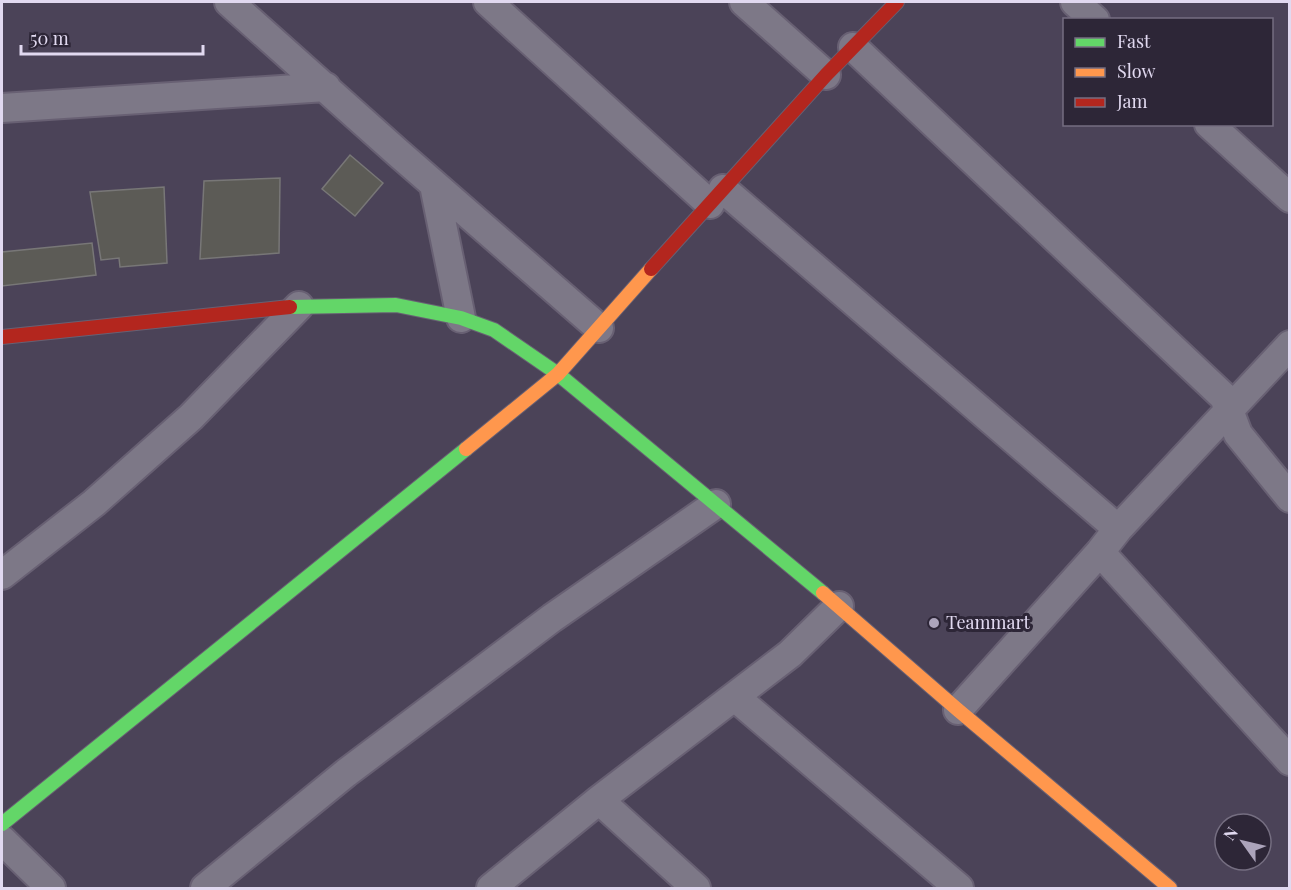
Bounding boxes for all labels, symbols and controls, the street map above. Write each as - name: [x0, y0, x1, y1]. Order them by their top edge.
- scale bar: [21, 18, 202, 56]
- legend: [1063, 18, 1273, 126]
- text: 50 m: [30, 26, 69, 50]
- text: Fast: [1117, 29, 1151, 53]
- text: Slow: [1117, 59, 1155, 83]
- text: Jam: [1116, 89, 1147, 113]
- place label: Teammart: [946, 610, 1030, 634]
- marker: Teammart: [927, 616, 941, 630]
- north arrow: [1213, 812, 1273, 872]
- text: N: [1218, 822, 1242, 844]

